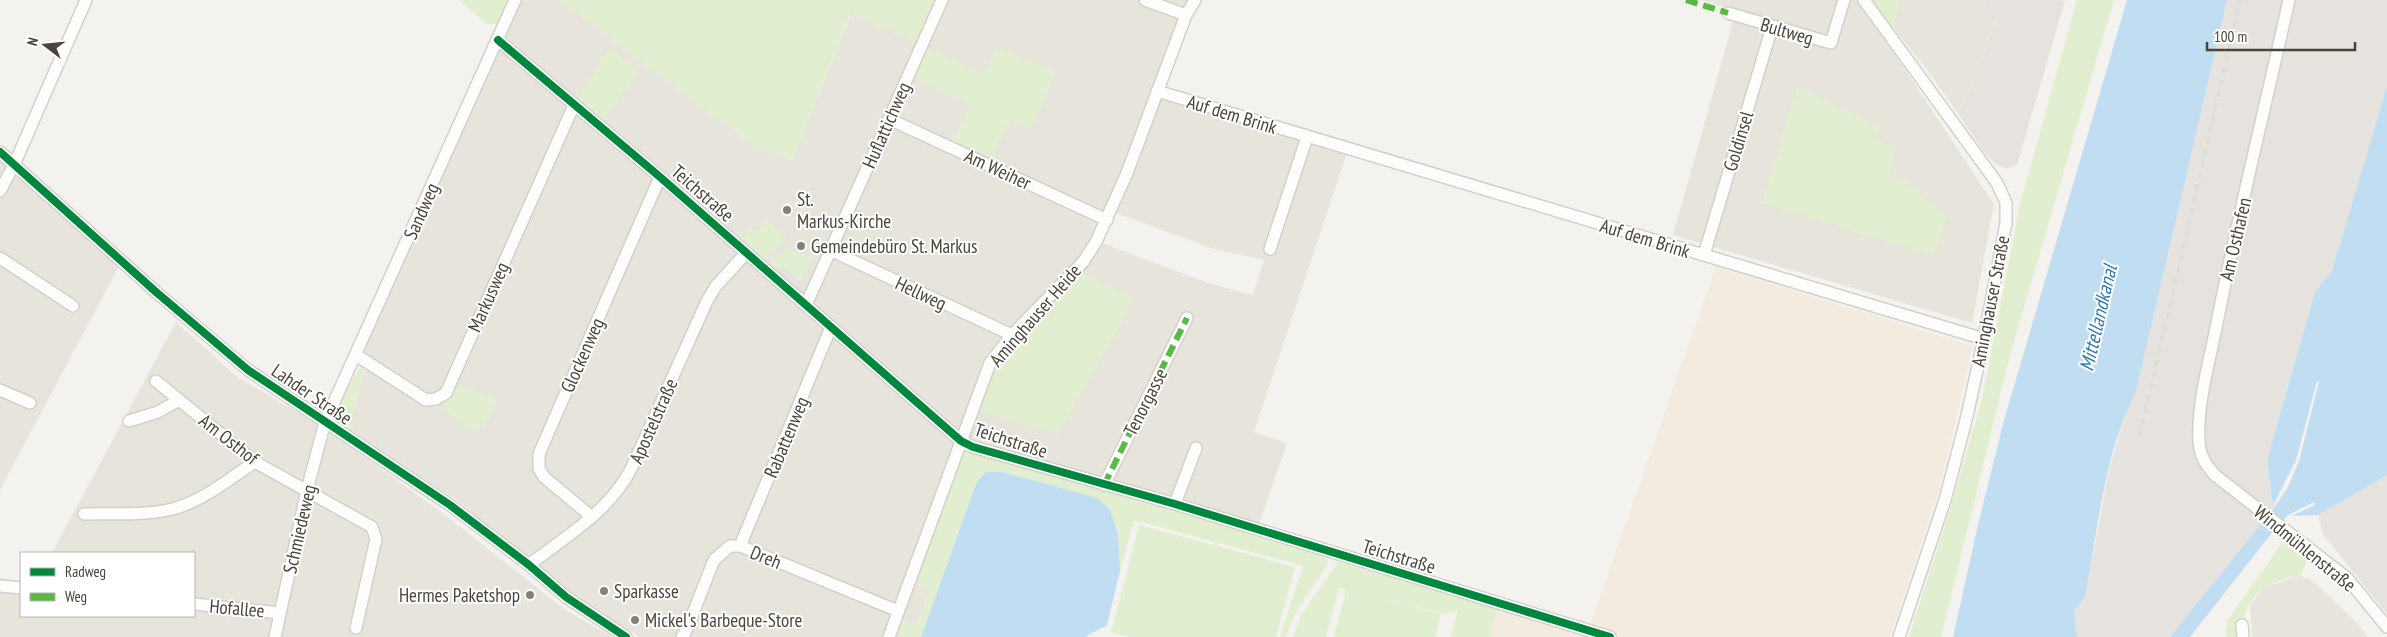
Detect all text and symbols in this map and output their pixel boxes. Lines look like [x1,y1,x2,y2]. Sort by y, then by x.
street label: Bultweg [1758,12,1816,50]
north arrow [20,20,70,70]
scale bar [2207,20,2354,52]
text: 100 m [2214,27,2247,46]
text: N [23,35,42,48]
street label: Huflattichweg [856,78,916,172]
street label: Auf dem Brink [1184,89,1280,139]
street label: Goldinsel [1718,108,1759,174]
street label: Am Weiher [961,143,1036,195]
street label: Teichstraße [667,159,739,227]
street label: Sandweg [398,179,444,243]
place label: St. Markus-Kirche [797,187,891,233]
street label: Am Osthafen [2214,195,2256,283]
marker: St. Markus-Kirche [781,204,793,216]
street label: Auf dem Brink [1597,213,1693,263]
street label: Aminghauser Straße [1966,233,2014,369]
place label: Gemeindebüro St. Markus [811,234,977,258]
marker: Gemeindebüro St. Markus [795,240,807,252]
street label: Markusweg [462,258,514,336]
street label: Aminghauser Heide [984,259,1086,371]
water label: Mittellandkanal [2073,260,2123,374]
street label: Hellweg [892,271,950,315]
street label: Glockenweg [555,314,609,396]
street label: Lahder Straße [267,358,357,430]
street label: Tenorgasse [1118,364,1172,440]
street label: Apostelstraße [624,375,682,467]
street label: Rabattenweg [758,393,814,481]
street label: Am Osthof [195,408,264,470]
street label: Teichstraße [972,417,1051,463]
street label: Schmiedeweg [277,482,321,576]
street label: Windmühlenstraße [2249,499,2361,597]
street label: Teichstraße [1360,534,1439,579]
street label: Dreh [747,540,785,574]
legend [20,552,195,617]
text: Radweg [65,562,106,581]
place label: Sparkasse [614,579,679,603]
place label: Hermes Paketshop [399,583,520,607]
marker: Sparkasse [598,585,610,597]
text: Weg [65,587,87,606]
marker: Hermes Paketshop [524,589,536,601]
street label: Hofallee [209,594,266,622]
place label: Mickel's Barbeque-Store [645,608,802,632]
marker: Mickel's Barbeque-Store [629,614,641,626]

